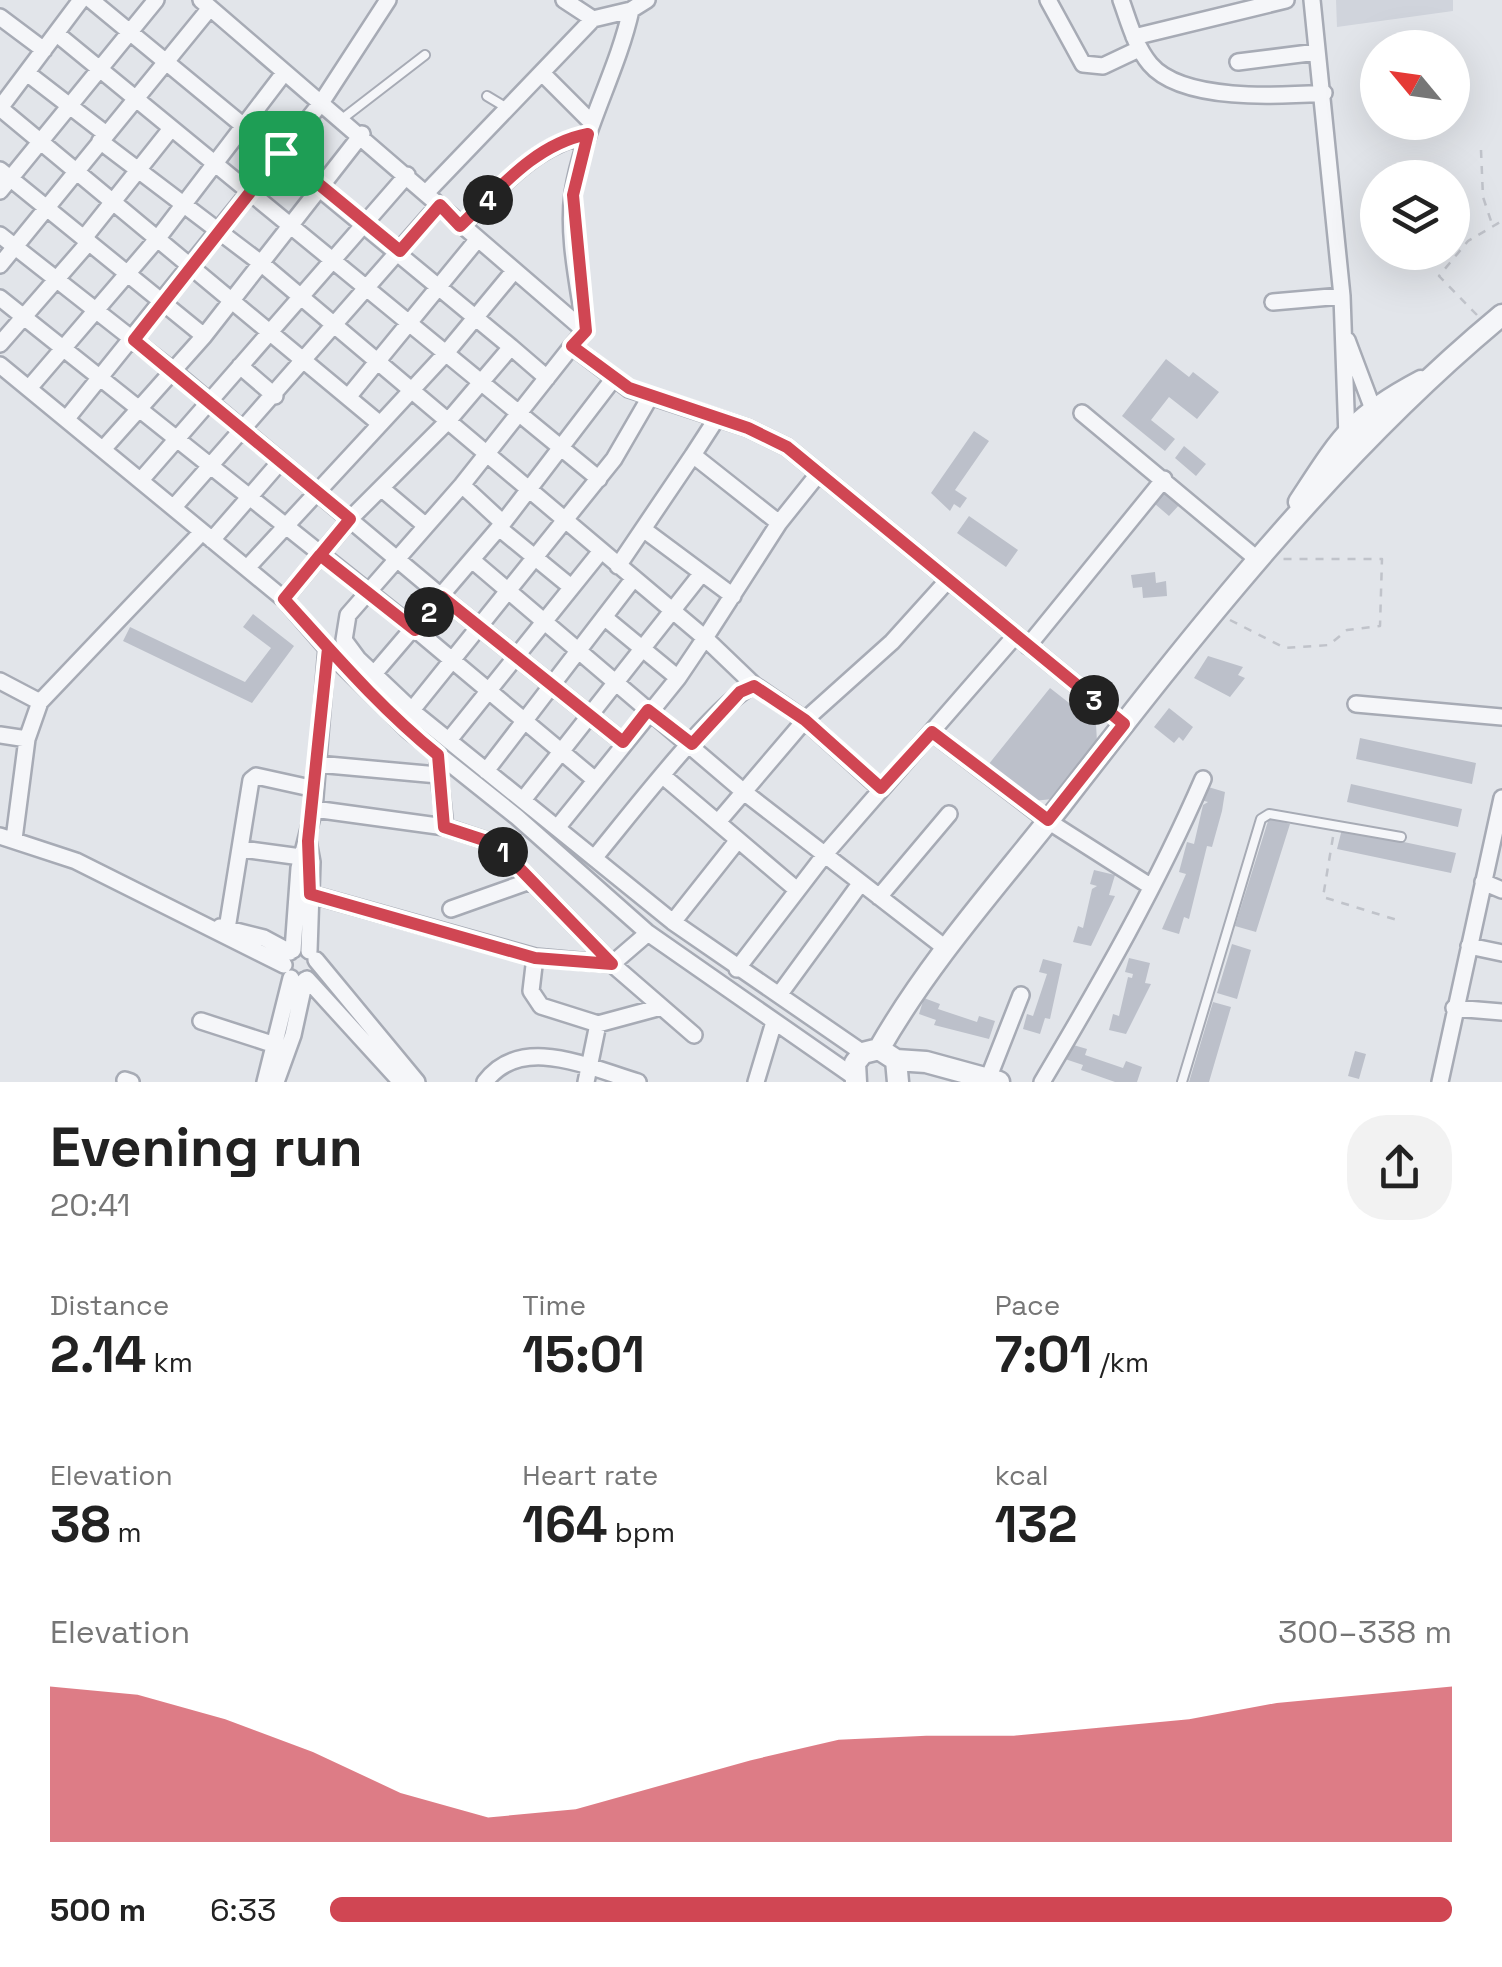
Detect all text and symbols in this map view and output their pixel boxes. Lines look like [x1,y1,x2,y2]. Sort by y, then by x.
north arrow [1360,30,1470,140]
map controls [1360,30,1470,270]
pin [239,111,324,196]
icon: arrive [254,126,309,181]
button: layers [1360,160,1470,270]
pin: 4 [463,175,513,225]
text: 4 [479,182,497,218]
pin: 2 [404,587,454,637]
text: 2 [421,594,437,630]
pin: 3 [1069,675,1119,725]
text: 3 [1085,682,1103,718]
pin: 1 [478,827,528,877]
text: 1 [497,834,509,870]
text: Evening run [50,1112,363,1182]
button: share [1347,1115,1452,1220]
text: 20:41 [50,1185,131,1225]
text: Distance [50,1287,169,1323]
text: Time [522,1287,586,1323]
text: Pace [995,1287,1060,1323]
text: 2.14 [50,1323,146,1387]
text: 15:01 [522,1323,645,1387]
text: 7:01 [995,1323,1092,1387]
text: km [146,1344,193,1380]
text: /km [1092,1344,1149,1380]
text: Elevation [50,1457,173,1493]
text: Heart rate [522,1457,658,1493]
text: kcal [995,1457,1049,1493]
text: 38 [50,1493,110,1557]
text: 164 [522,1493,608,1557]
text: 132 [995,1493,1077,1557]
text: m [110,1514,142,1550]
text: bpm [608,1514,675,1550]
text: Elevation [50,1612,190,1652]
text: 300–338 m [1278,1612,1452,1652]
text: 500 m [50,1890,146,1930]
text: 6:33 [210,1890,276,1930]

